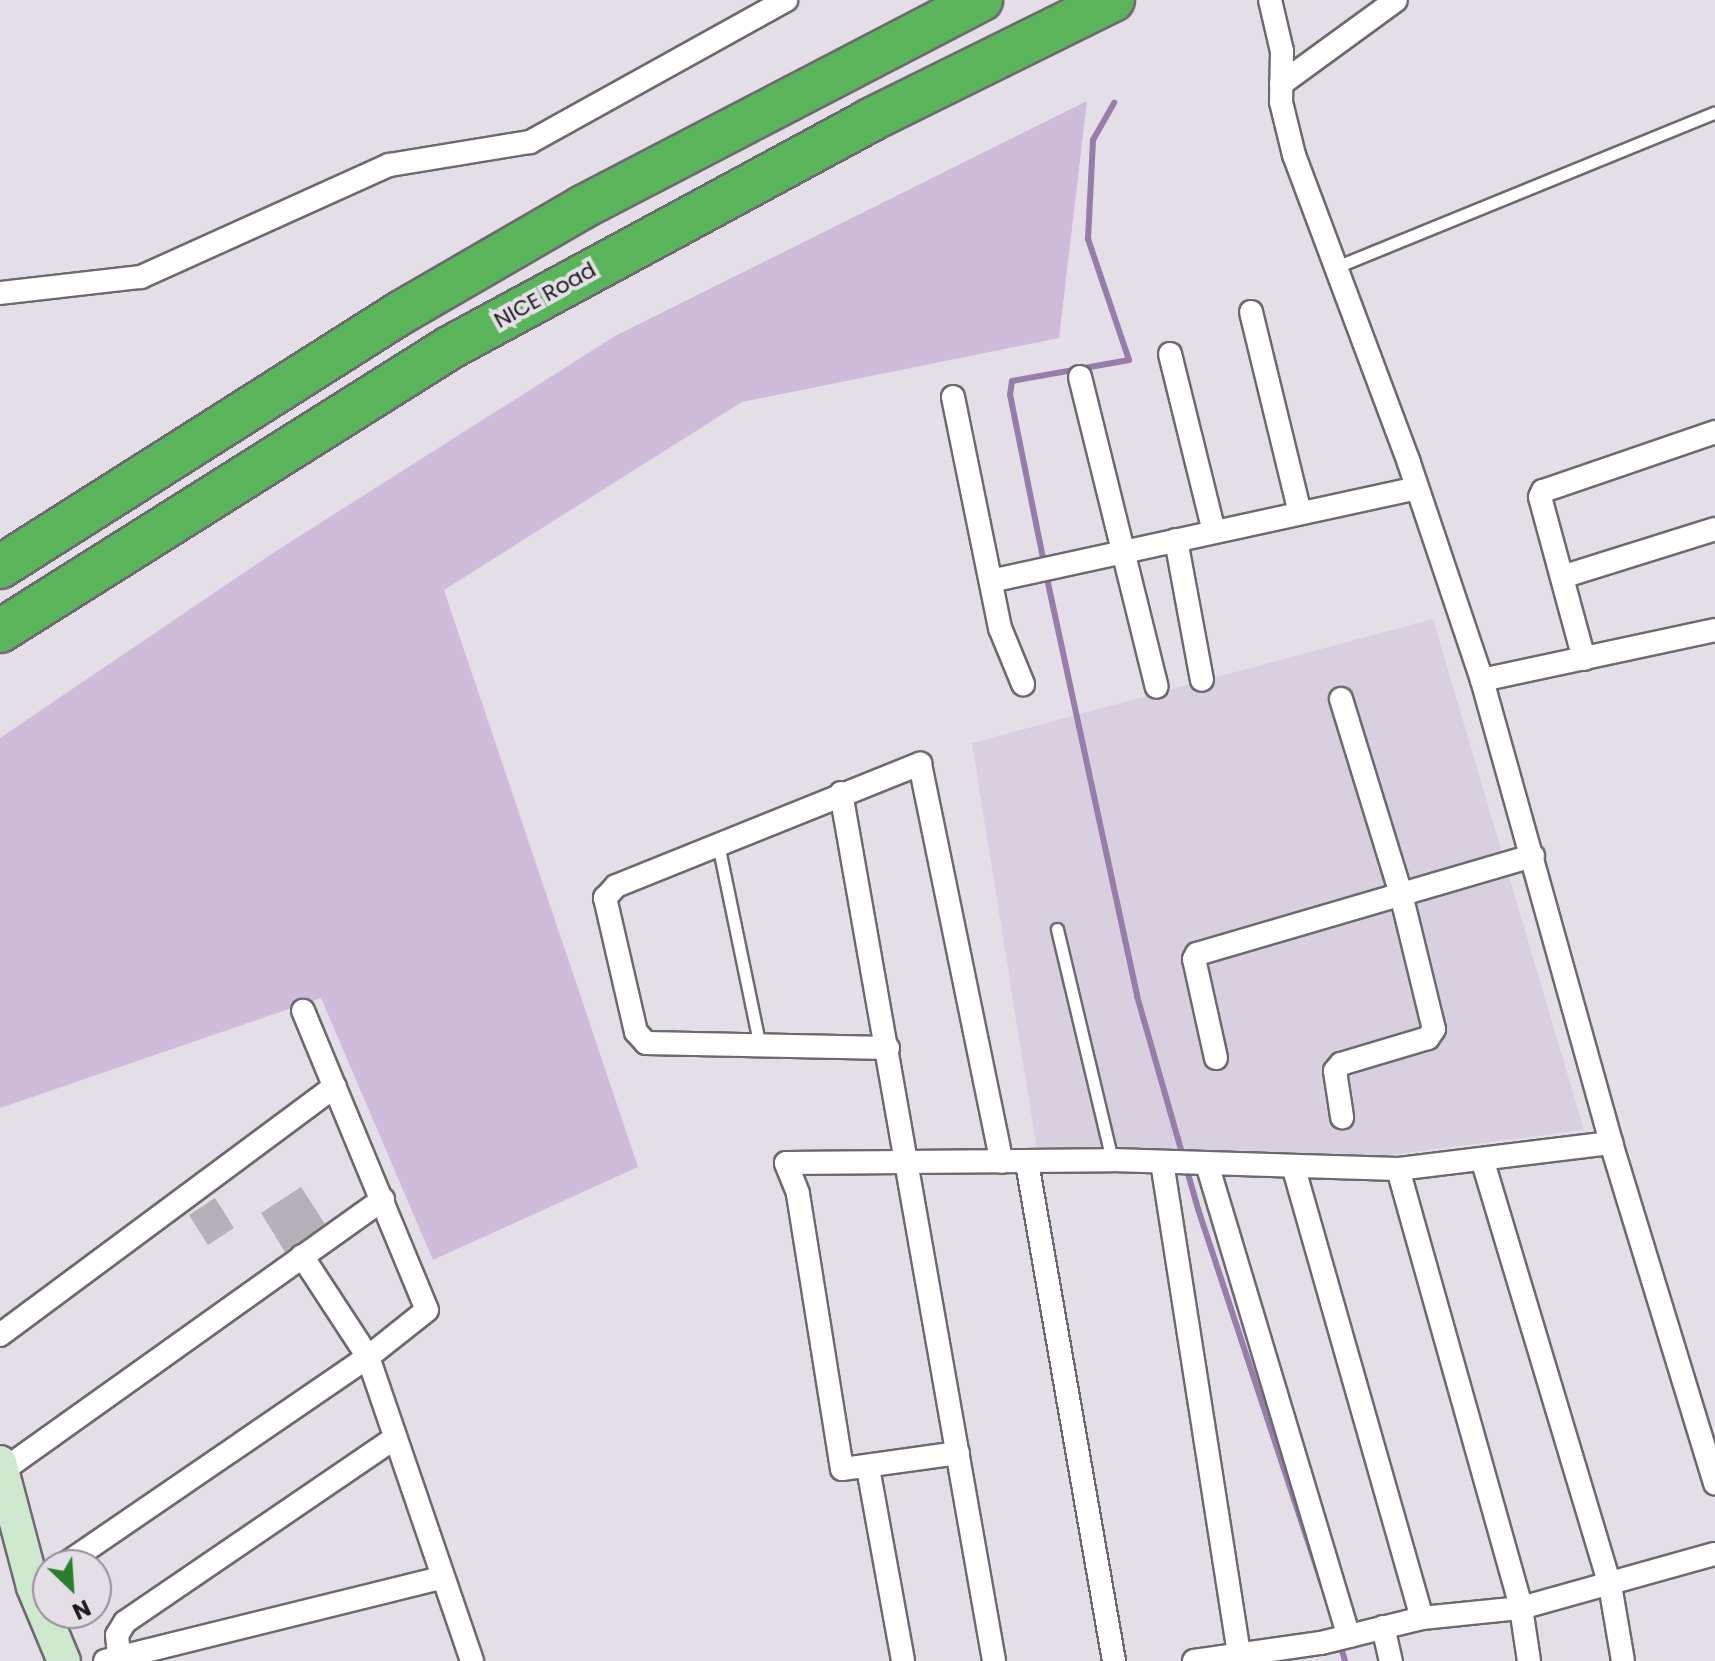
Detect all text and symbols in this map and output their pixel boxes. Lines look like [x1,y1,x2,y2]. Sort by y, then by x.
street label: NICE Road [490,256,600,334]
north arrow [32,1549,112,1629]
text: N [67,1592,96,1627]

